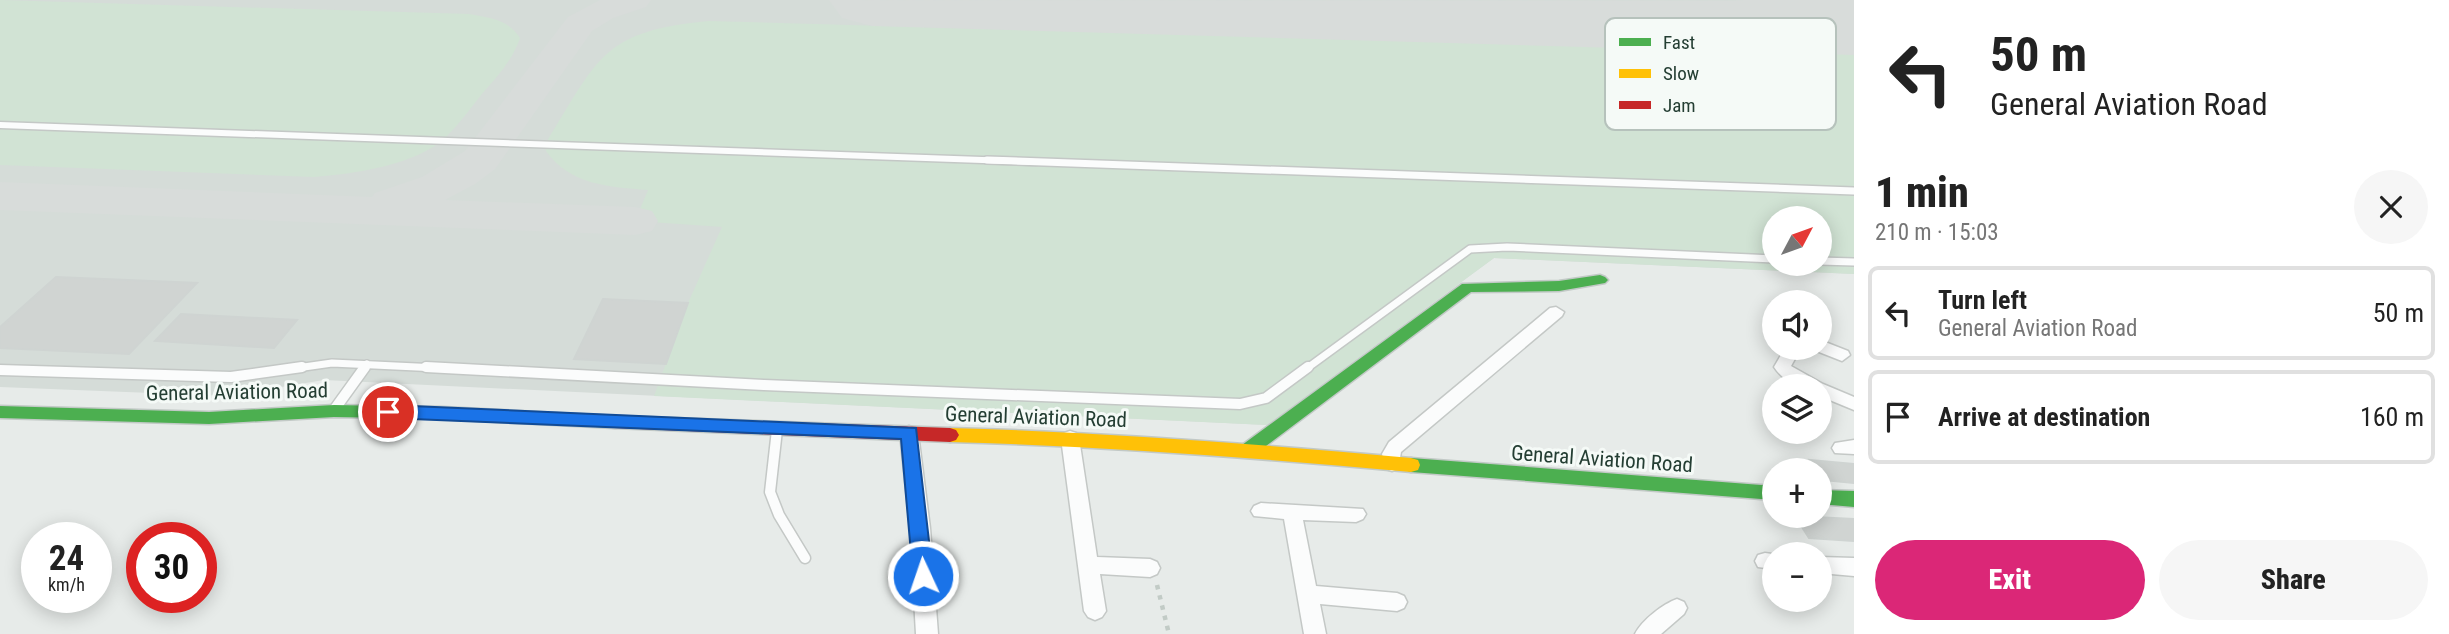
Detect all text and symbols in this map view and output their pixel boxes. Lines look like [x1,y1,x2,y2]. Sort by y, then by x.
legend [1605,18,1836,130]
text: 50 m [1990,26,2087,83]
icon: left [1875,28,1966,119]
text: Fast [1663,31,1695,54]
text: Slow [1663,62,1699,85]
text: General Aviation Road [1990,85,2268,123]
text: Jam [1663,94,1696,117]
text: 1 min [1875,168,1969,217]
button: close [2354,170,2428,244]
north arrow [1762,206,1832,276]
map controls [1762,206,1832,612]
text: 210 m · 15:03 [1875,219,1999,246]
text: Turn left [1938,285,2027,315]
button: sound [1762,290,1832,360]
icon: left [1879,294,1917,332]
text: 50 m [2373,298,2424,328]
text: General Aviation Road [1938,315,2138,342]
button: layers [1762,374,1832,444]
street label: General Aviation Road [146,378,328,406]
pin [358,382,418,442]
icon: arrive [369,393,407,431]
icon: arrive [1879,398,1917,436]
street label: General Aviation Road [945,402,1127,432]
text: Arrive at destination [1938,402,2150,432]
text: 160 m [2360,402,2424,432]
street label: General Aviation Road [1510,441,1694,477]
button: + [1762,458,1832,528]
speed limit sign: 30 [126,522,217,613]
text: 24 [49,538,84,579]
position arrow [886,539,960,613]
button: Exit [1875,540,2145,620]
button: Share [2159,540,2428,620]
button: − [1762,542,1832,612]
text: km/h [48,574,85,595]

